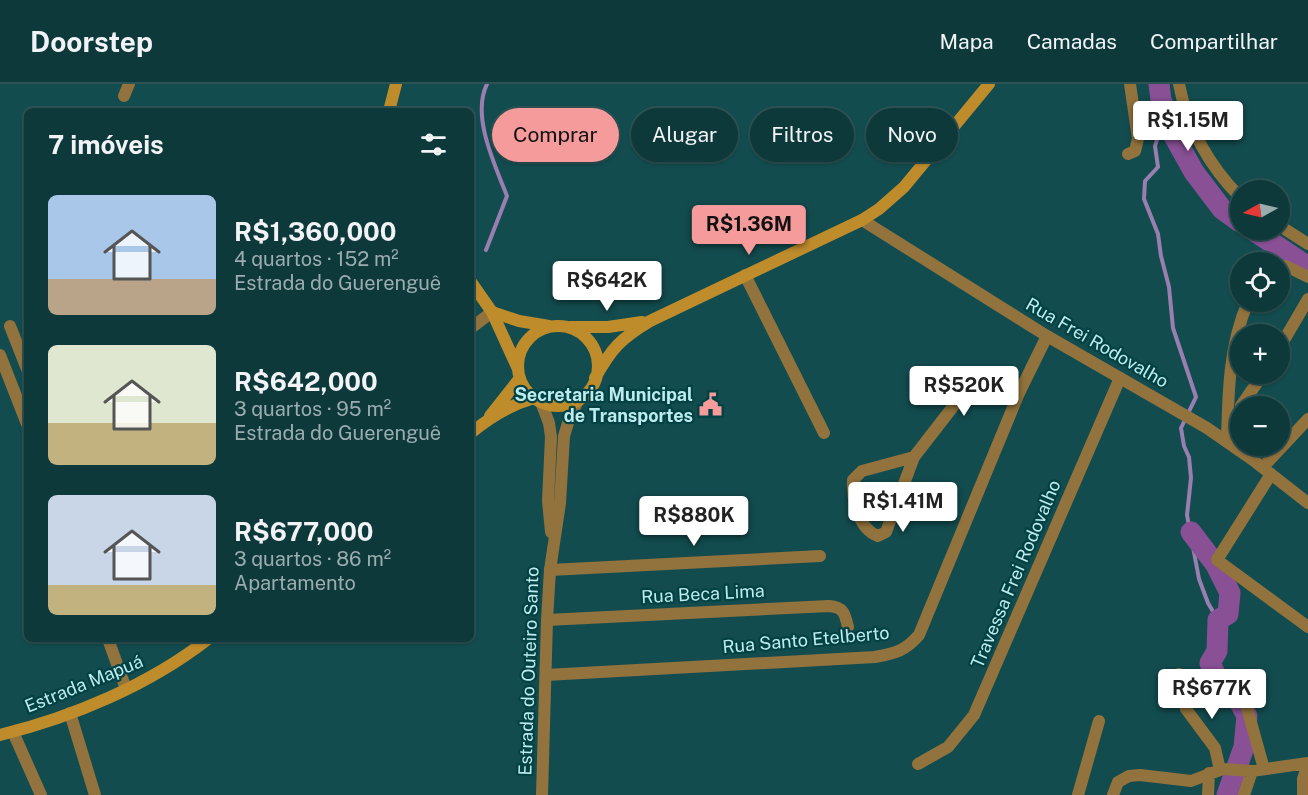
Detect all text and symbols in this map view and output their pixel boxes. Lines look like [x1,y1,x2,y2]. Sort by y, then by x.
text: Doorstep [30,25,153,58]
text: Mapa [940,29,994,54]
text: Camadas [1027,29,1117,54]
text: Compartilhar [1150,29,1278,54]
pin: R$1.15M [1133,101,1243,152]
chip: Comprar [492,108,619,162]
chip: Alugar [631,108,738,162]
chip: Filtros [750,108,854,162]
chip: Novo [866,108,958,162]
text: R$1.15M [1147,108,1229,132]
icon: filters [417,128,450,161]
text: 7 imóveis [48,129,164,160]
north arrow [1230,180,1290,240]
map controls [1230,180,1290,456]
pin: R$1.36M [694,205,804,256]
text: R$1.36M [706,212,792,236]
text: R$1,360,000 [234,216,397,247]
icon: home [96,219,168,291]
text: 4 quartos · 152 m² [234,247,399,271]
button: locate [1230,252,1290,312]
pin: R$642K [558,261,656,312]
text: R$642K [567,268,647,292]
text: Estrada do Guerenguê [234,271,441,295]
street label: Rua Frei Rodovalho [1022,293,1172,392]
button: + [1230,324,1290,384]
text: R$642,000 [234,366,378,397]
pin: R$520K [915,366,1013,417]
icon: home [96,369,168,441]
text: R$520K [924,373,1004,397]
place label: Secretaria Municipal de Transportes [514,384,693,426]
public building icon: Secretaria Municipal de Transportes [698,392,724,418]
button: − [1230,396,1290,456]
text: 3 quartos · 95 m² [234,397,391,421]
text: Estrada do Guerenguê [234,421,441,445]
street label: Travessa Frei Rodovalho [966,477,1065,671]
pin: R$1.41M [848,482,958,533]
text: R$1.41M [862,489,944,513]
pin: R$880K [645,496,743,547]
text: R$880K [653,503,735,527]
text: R$677,000 [234,516,374,547]
icon: home [96,519,168,591]
text: 3 quartos · 86 m² [234,547,391,571]
street label: Estrada do Outeiro Santo [514,566,543,776]
text: Apartamento [234,571,356,595]
street label: Rua Beca Lima [641,580,765,607]
street label: Rua Santo Etelberto [722,622,890,657]
street label: Estrada Mapuá [22,650,146,717]
pin: R$677K [1163,669,1261,720]
text: R$677K [1172,676,1252,700]

